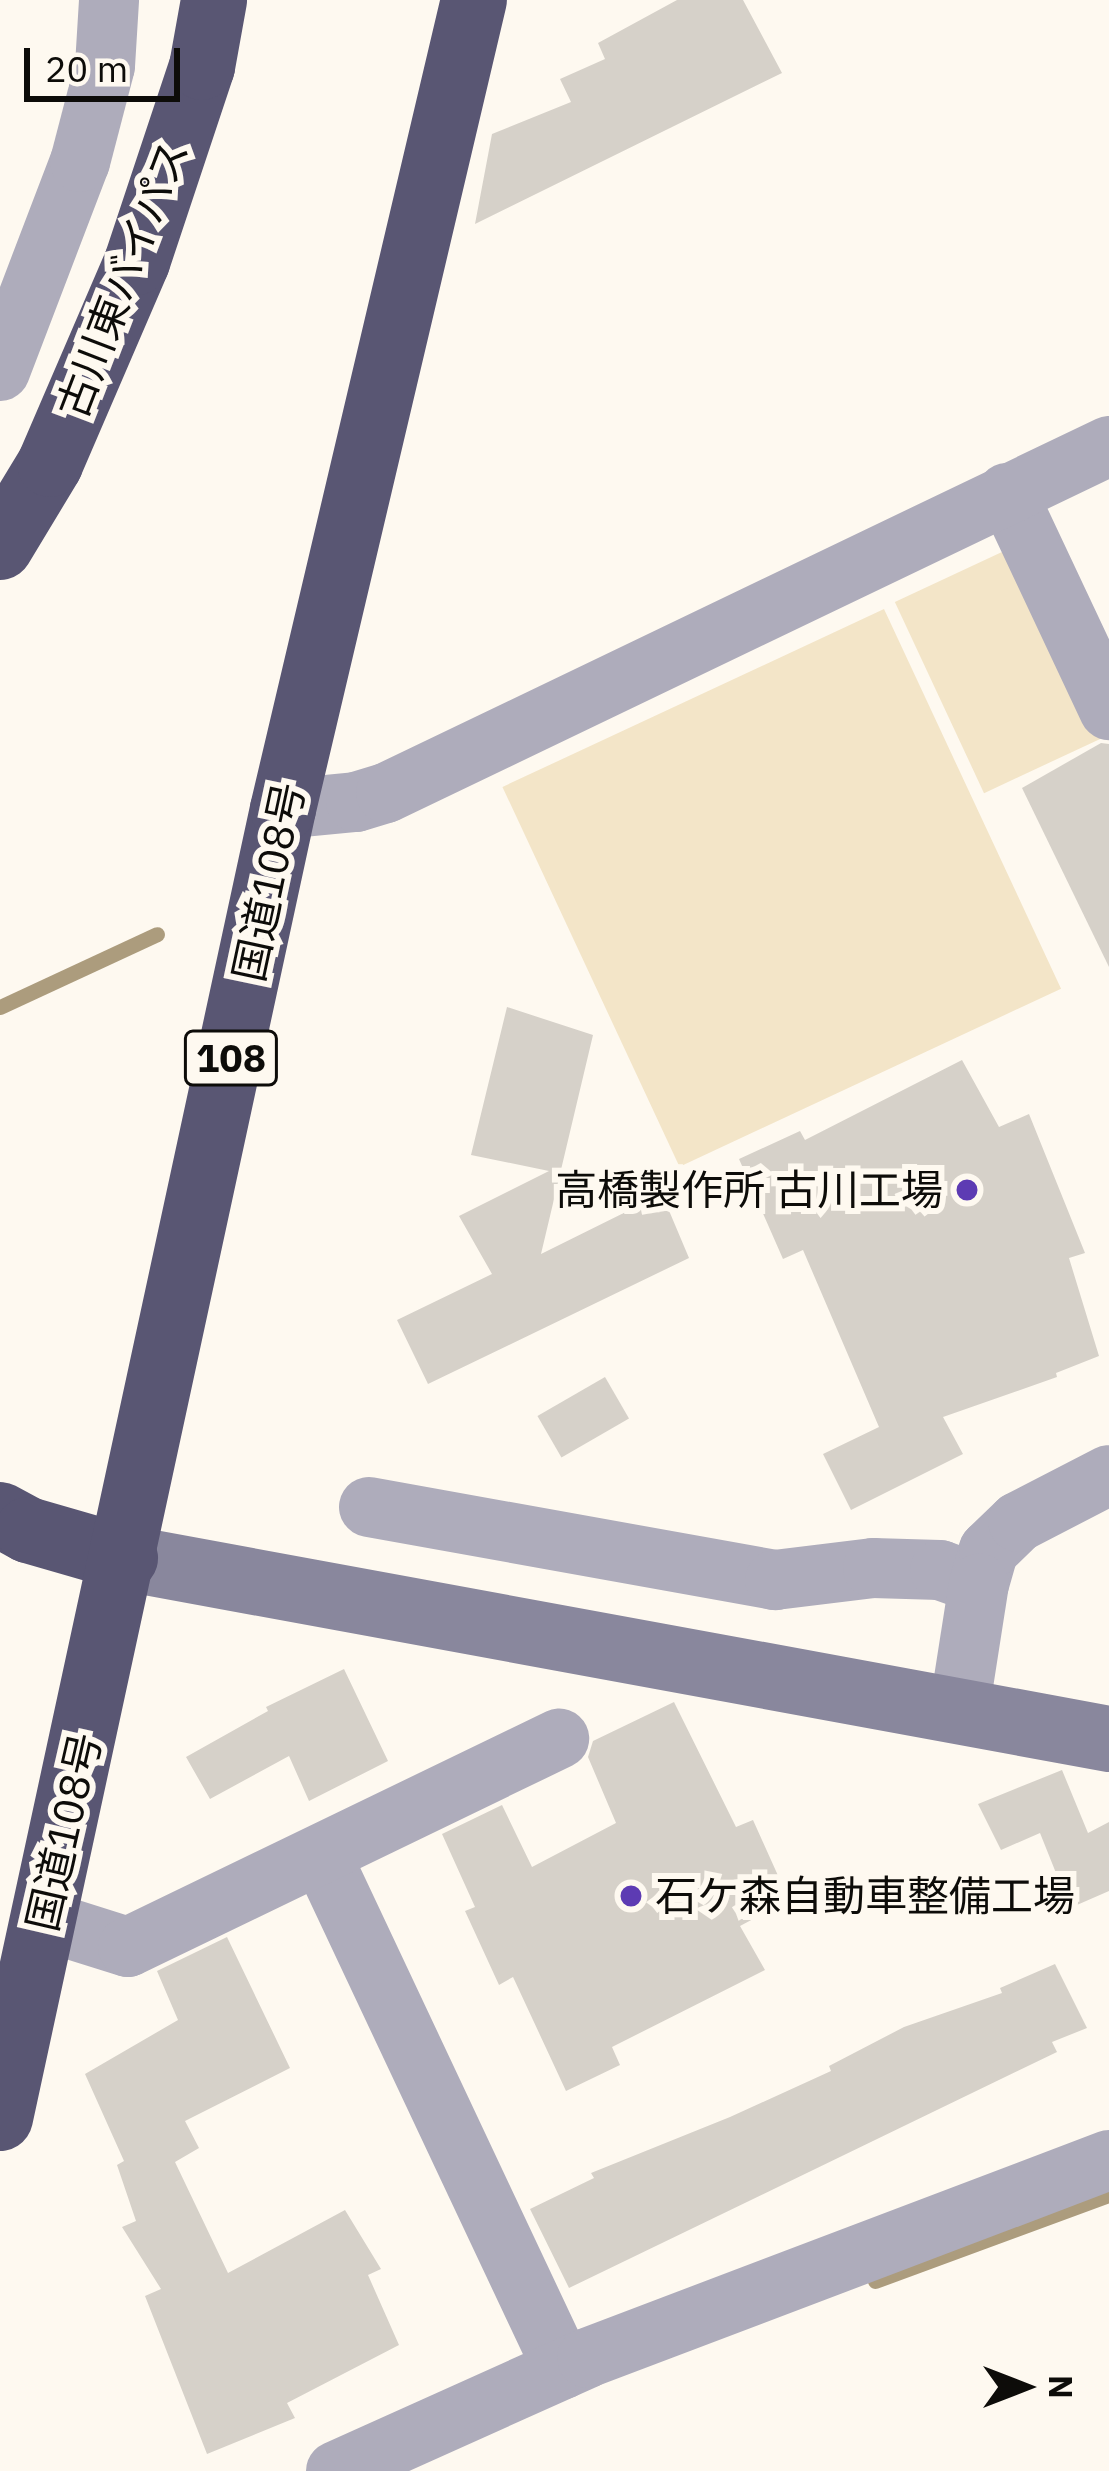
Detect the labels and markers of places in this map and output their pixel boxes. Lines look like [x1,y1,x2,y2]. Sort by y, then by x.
place label: 高橋製作所 古川工場 [555,1165,943,1215]
marker: 高橋製作所 古川工場 [954,1177,980,1203]
place label: 石ケ森自動車整備工場 [655,1871,1075,1921]
marker: 石ケ森自動車整備工場 [618,1883,644,1909]

